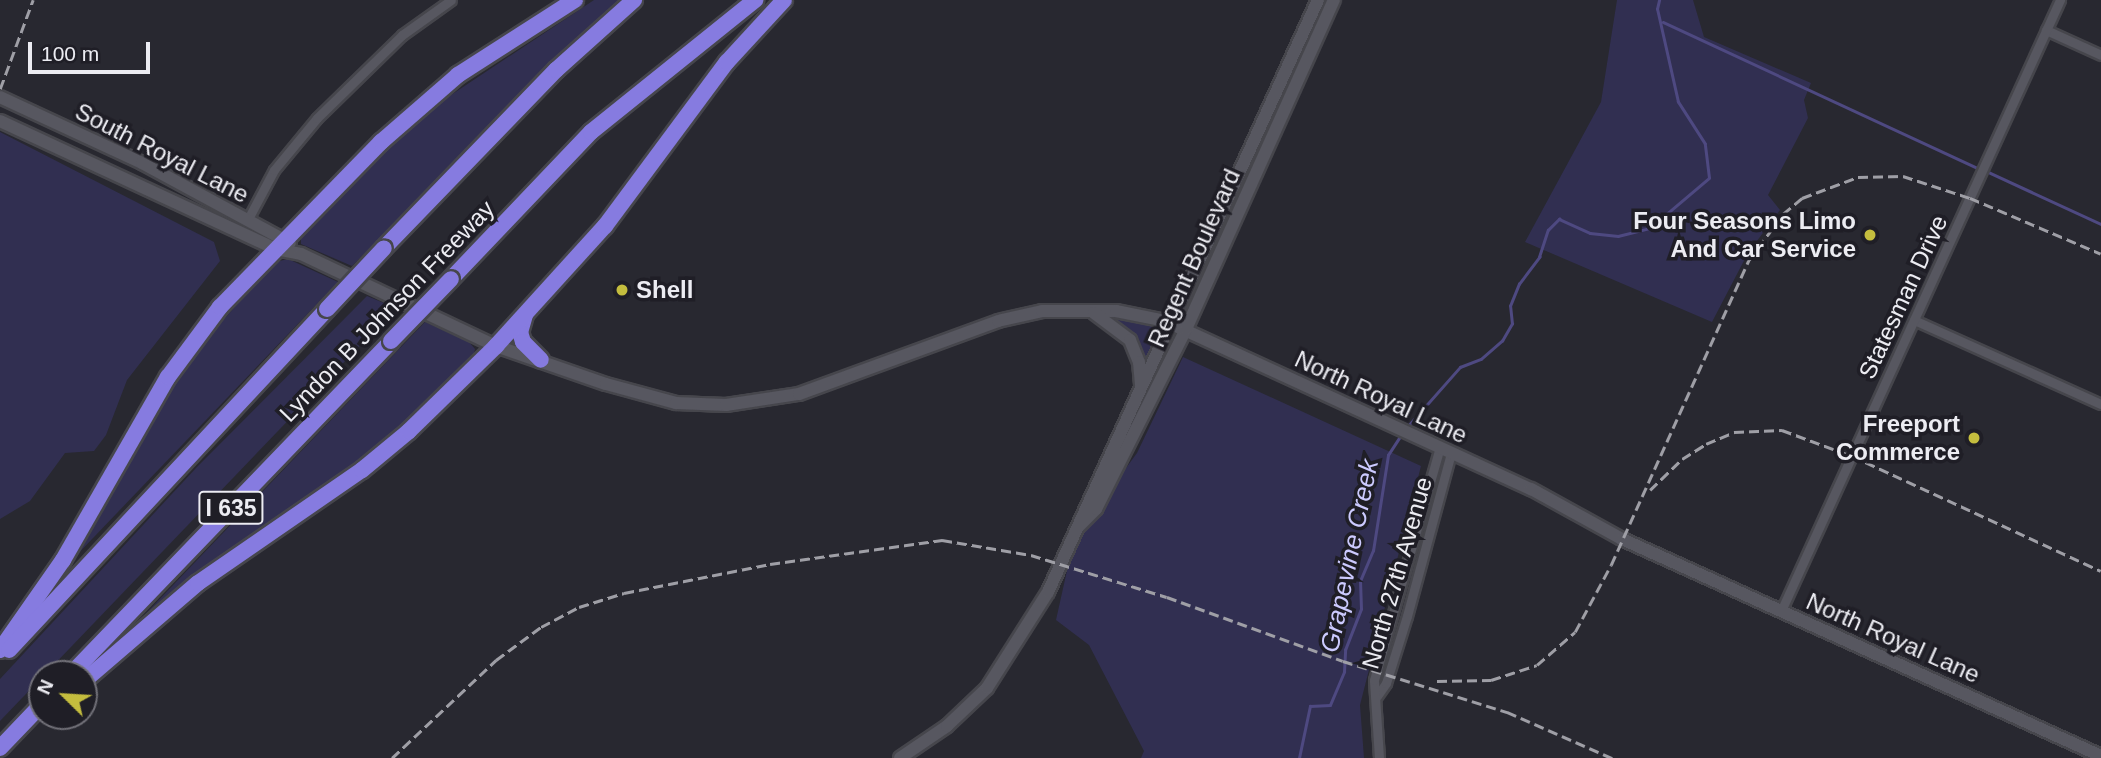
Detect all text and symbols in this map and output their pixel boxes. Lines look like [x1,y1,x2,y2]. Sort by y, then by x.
scale bar [32,28,154,72]
text: 100 m [41,42,99,65]
street label: South Royal Lane [70,97,254,209]
street label: Regent Boulevard [1142,164,1246,352]
street label: Lyndon B Johnson Freeway [274,194,500,428]
place label: Four Seasons Limo And Car Service [1633,207,1856,263]
street label: Statesman Drive [1852,211,1954,383]
marker: Four Seasons Limo And Car Service [1862,227,1878,243]
place label: Shell [636,276,693,304]
marker: Shell [614,282,630,298]
street label: North Royal Lane [1290,344,1472,450]
place label: Freeport Commerce [1836,410,1960,466]
marker: Freeport Commerce [1966,430,1982,446]
water label: Grapevine Creek [1314,457,1386,655]
street label: North 27th Avenue [1356,473,1438,673]
road number: I 635 [198,488,264,528]
street label: North Royal Lane [1802,587,1984,689]
north arrow [28,660,98,730]
text: N [33,677,58,698]

